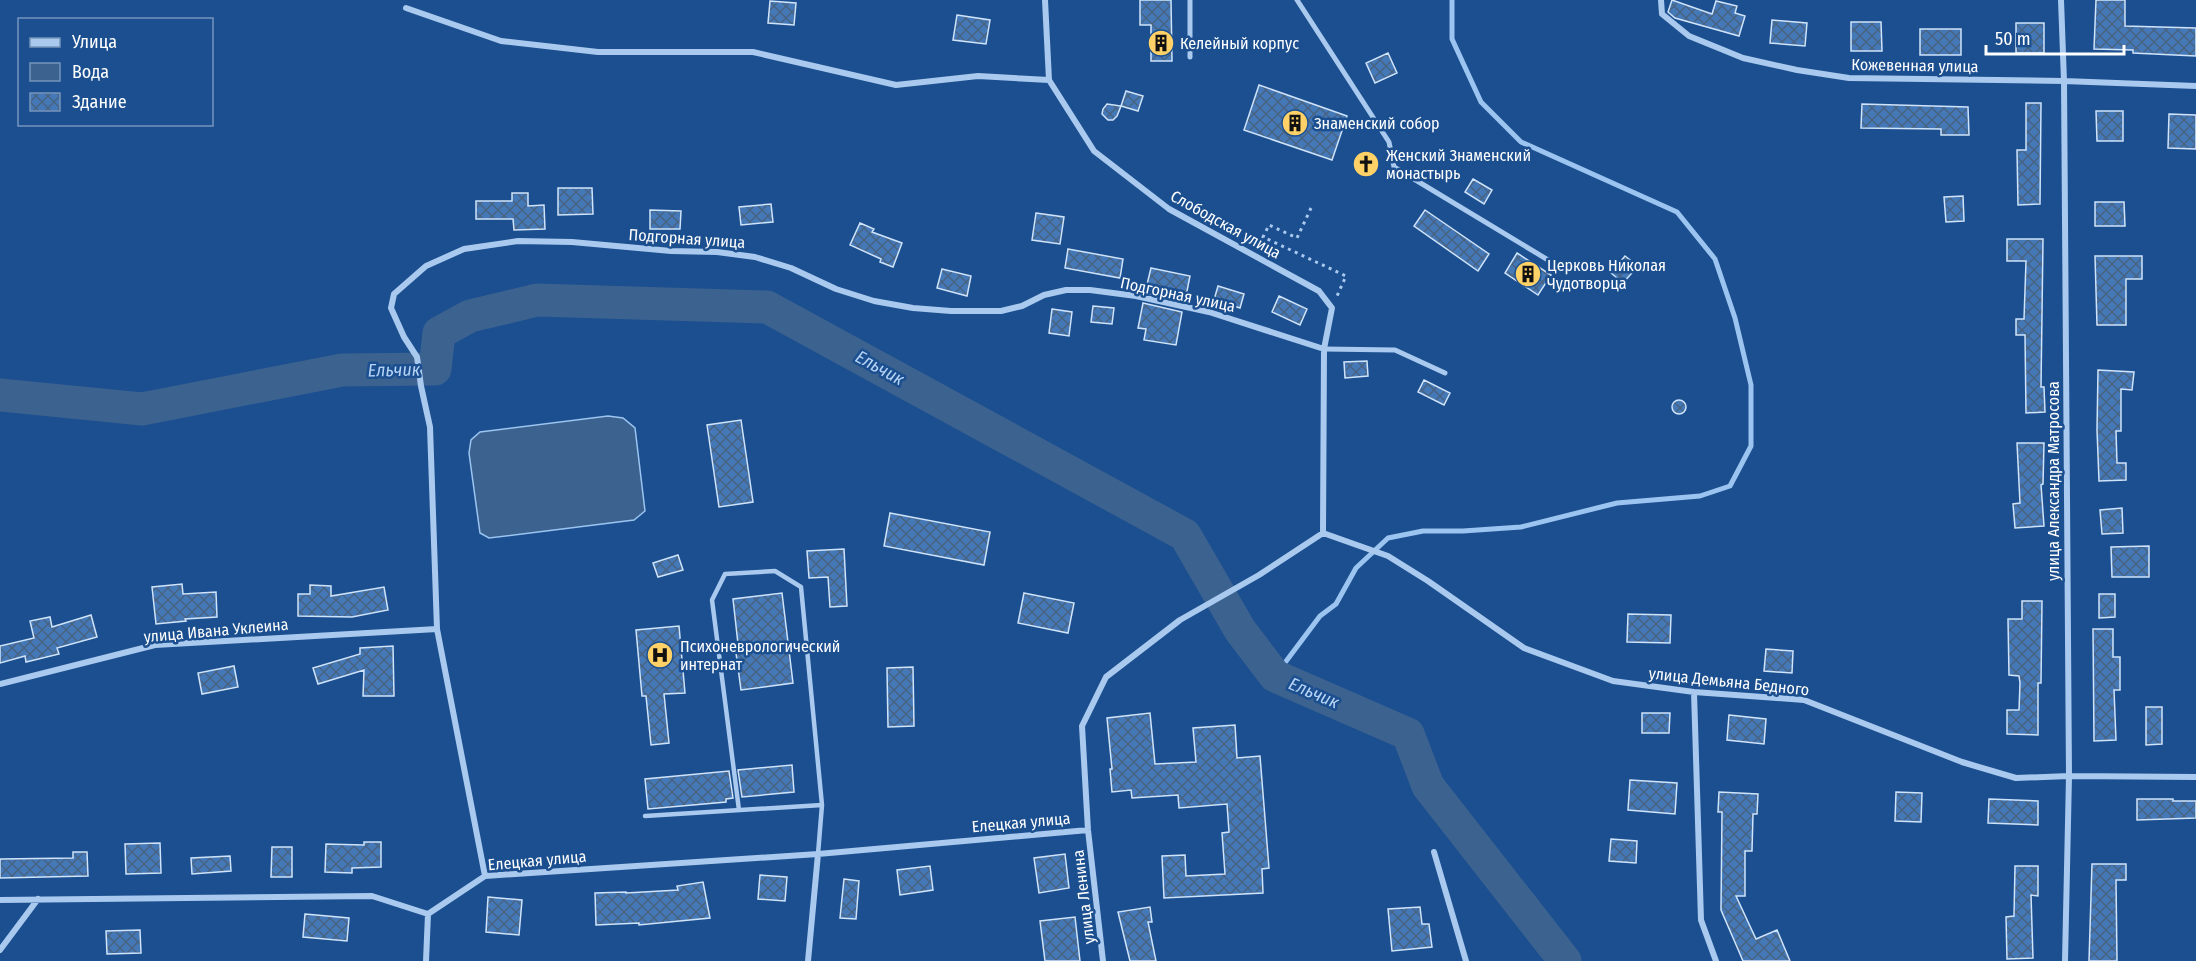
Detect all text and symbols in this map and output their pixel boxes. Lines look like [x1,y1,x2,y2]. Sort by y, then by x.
legend [18,18,213,126]
scale bar [1986,18,2124,56]
building icon: Келейный корпус [1146,28,1176,58]
text: 50 m [1995,28,2031,50]
text: Улица [71,31,117,53]
place label: Келейный корпус [1180,34,1299,53]
street label: Кожевенная улица [1851,55,1979,76]
text: Вода [72,61,109,83]
text: Здание [72,91,127,113]
building icon: Знаменский собор [1280,108,1310,138]
place label: Знаменский собор [1314,114,1440,133]
place label: Женский Знаменский монастырь [1386,146,1531,183]
church icon: Женский Знаменский монастырь [1351,149,1381,179]
street label: Слободская улица [1167,186,1284,263]
street label: Подгорная улица [628,225,746,252]
place label: Церковь Николая Чудотворца [1547,256,1666,293]
building icon: Церковь Николая Чудотворца [1513,259,1543,289]
street label: Подгорная улица [1119,273,1237,316]
water label: Ельчик [852,346,909,391]
water label: Ельчик [367,359,421,381]
street label: улица Александра Матросова [2044,381,2063,581]
street label: улица Ивана Уклеина [143,615,289,646]
place label: Психоневрологический интернат [680,637,840,674]
hospital icon: Психоневрологический интернат [645,640,675,670]
street label: улица Демьяна Бедного [1648,664,1810,699]
water label: Ельчик [1285,673,1343,714]
street label: Елецкая улица [971,809,1071,836]
street label: Елецкая улица [487,847,587,874]
street label: улица Ленина [1068,849,1099,945]

